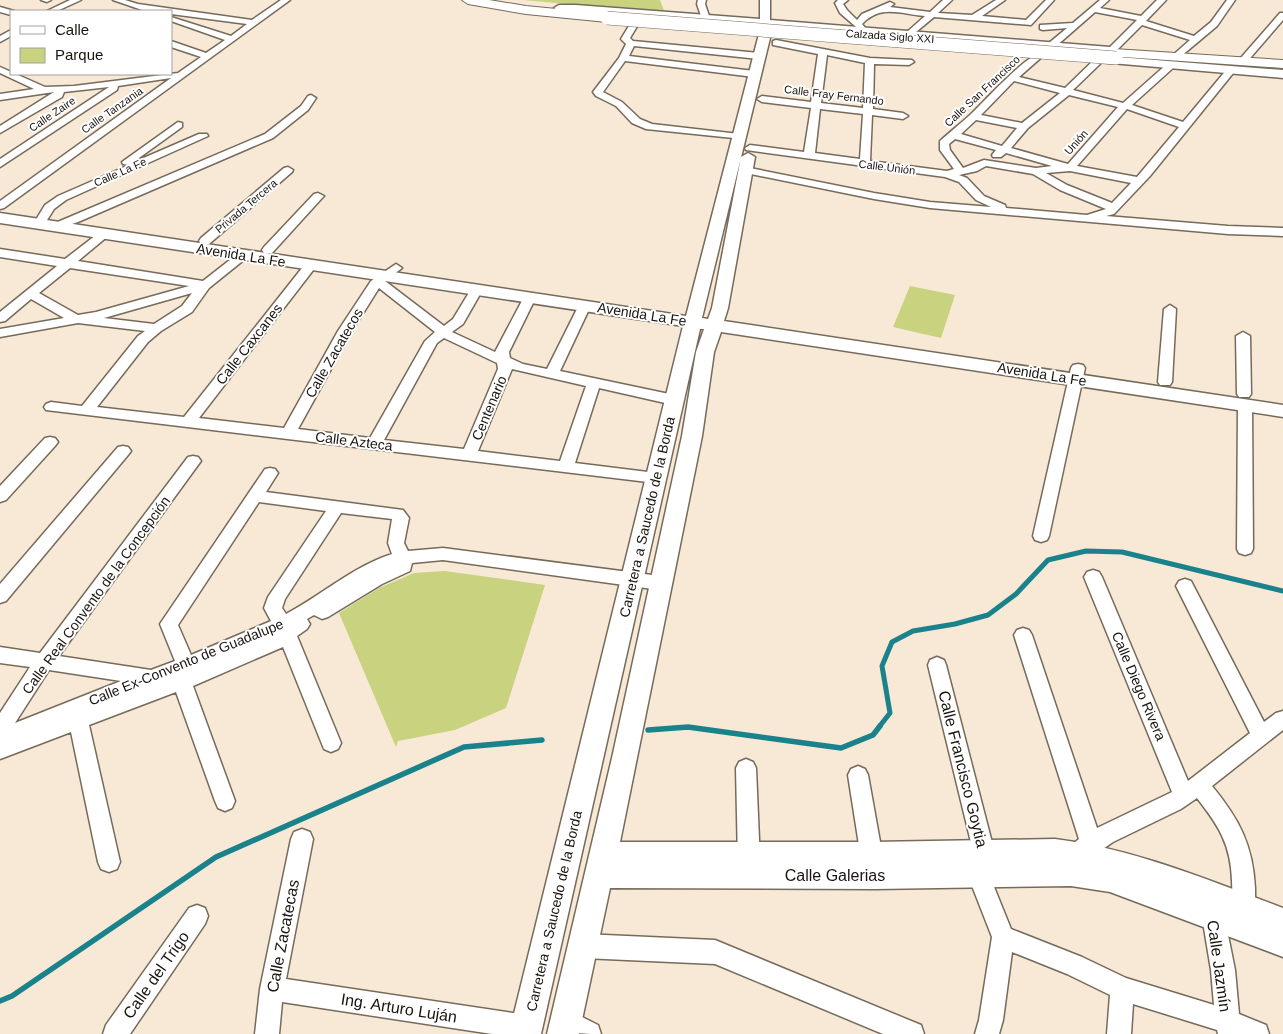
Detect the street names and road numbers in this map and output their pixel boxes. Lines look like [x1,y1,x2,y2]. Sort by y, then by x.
street label: Calzada Siglo XXI [845,27,935,45]
street label: Calle San Francisco [942,53,1022,129]
street label: Calle Fray Fernando [784,83,884,107]
street label: Calle Tanzania [79,84,146,136]
street label: Calle Zaire [27,94,77,134]
street label: Unión [1062,127,1090,157]
street label: Calle La Fe [92,155,148,189]
street label: Calle Unión [858,158,916,176]
street label: Privada Tercera [213,176,280,235]
street label: Avenida La Fe [195,240,287,270]
street label: Avenida La Fe [596,299,688,329]
street label: Calle Caxcanes [213,300,285,388]
street label: Calle Zacatecos [302,306,366,400]
street label: Avenida La Fe [996,359,1088,389]
street label: Centenario [468,373,510,443]
street label: Carretera a Saucedo de la Borda [616,415,678,619]
street label: Calle Azteca [314,428,394,454]
street label: Calle Real Convento de la Concepción [19,493,173,697]
street label: Calle Ex-Convento de Guadalupe [86,615,286,708]
street label: Calle Diego Rivera [1109,629,1169,743]
street label: Calle Francisco Goytia [935,689,991,849]
street label: Carretera a Saucedo de la Borda [523,809,585,1013]
street label: Calle Galerias [785,867,885,884]
street label: Calle Zacatecas [264,878,302,994]
street label: Calle Jazmín [1204,919,1234,1013]
street label: Calle del Trigo [120,928,192,1022]
street label: Ing. Arturo Luján [340,990,458,1026]

